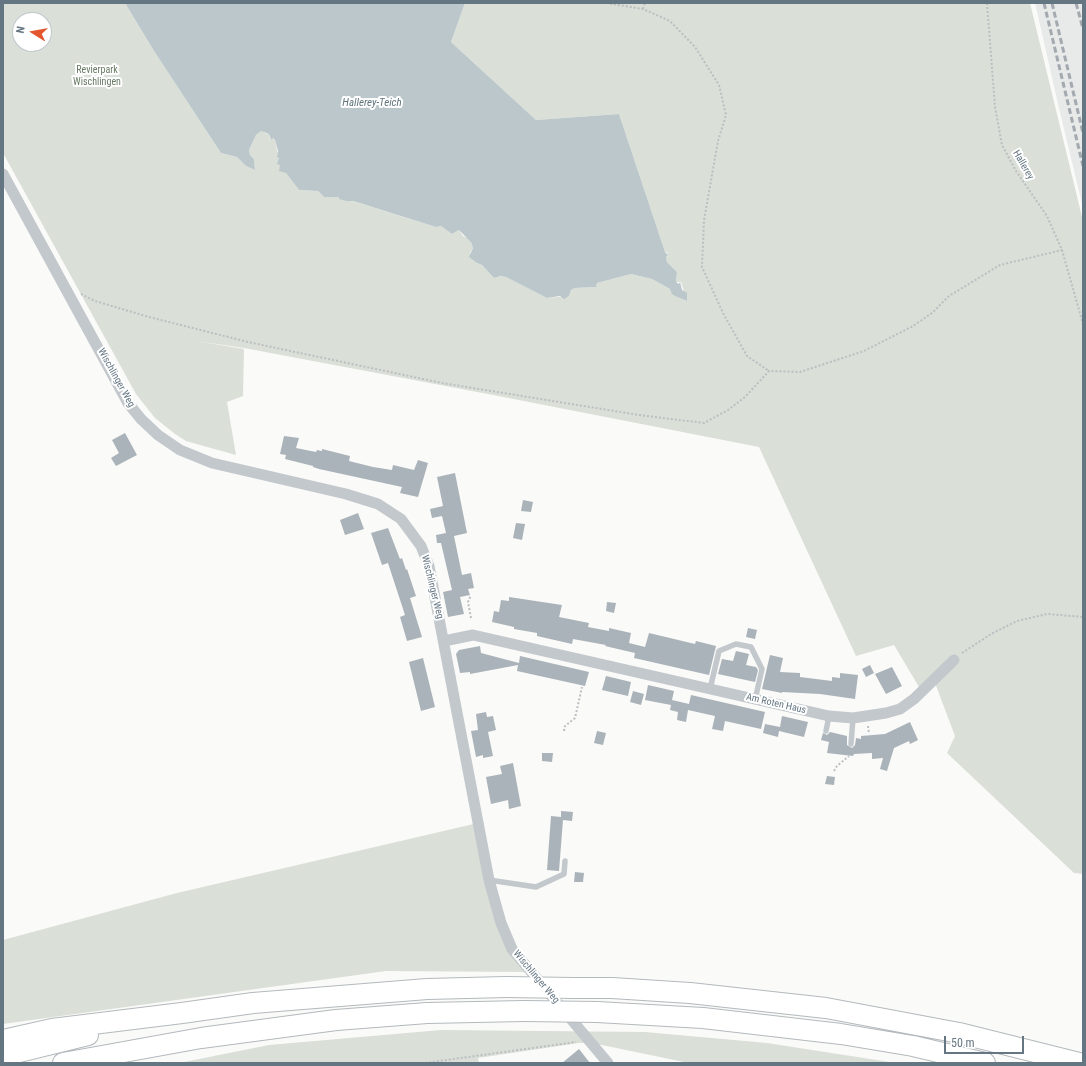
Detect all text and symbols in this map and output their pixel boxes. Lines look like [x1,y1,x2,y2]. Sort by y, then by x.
north arrow [12,12,52,52]
text: N [14,25,28,34]
park label: Revierpark Wischlingen [73,64,121,88]
water label: Hallerey-Teich [342,96,402,110]
street label: Hallerey [1010,148,1036,182]
street label: Wischlinger Weg [95,346,137,410]
street label: Wischlinger Weg [418,554,446,620]
street label: Am Roten Haus [745,691,807,717]
street label: Wischlinger Weg [510,948,562,1006]
scale bar [946,1028,1026,1054]
text: 50 m [951,1036,975,1050]

